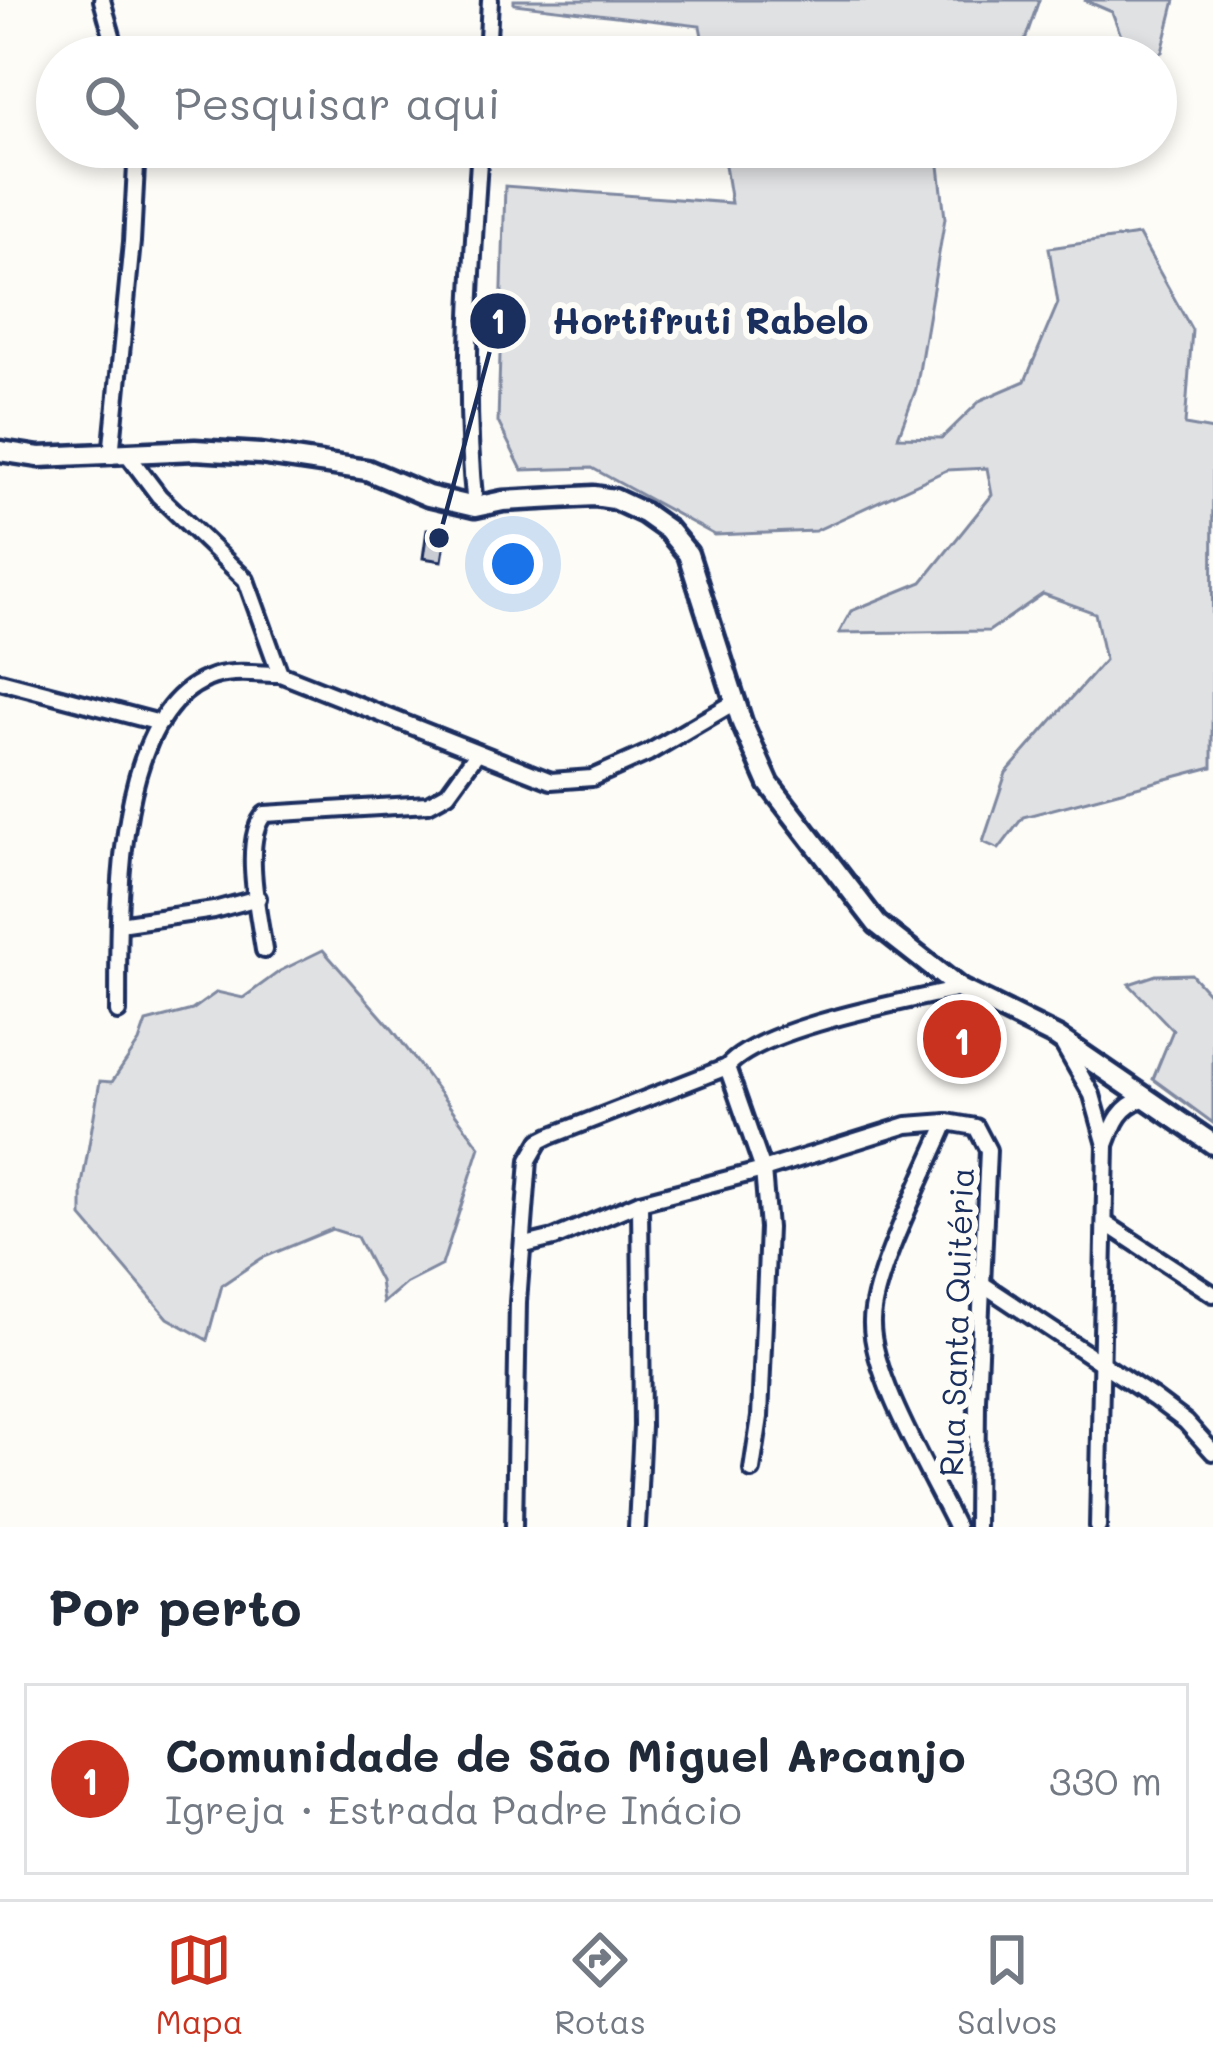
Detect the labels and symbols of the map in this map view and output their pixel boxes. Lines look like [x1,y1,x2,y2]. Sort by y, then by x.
callout: Hortifruti Rabelo [468,285,892,357]
text: 1 [490,296,506,343]
text: Hortifruti Rabelo [552,296,868,343]
your location [483,534,543,594]
pin: 1 [923,994,1001,1084]
street label: Rua Santa Quitéria [928,1167,982,1477]

